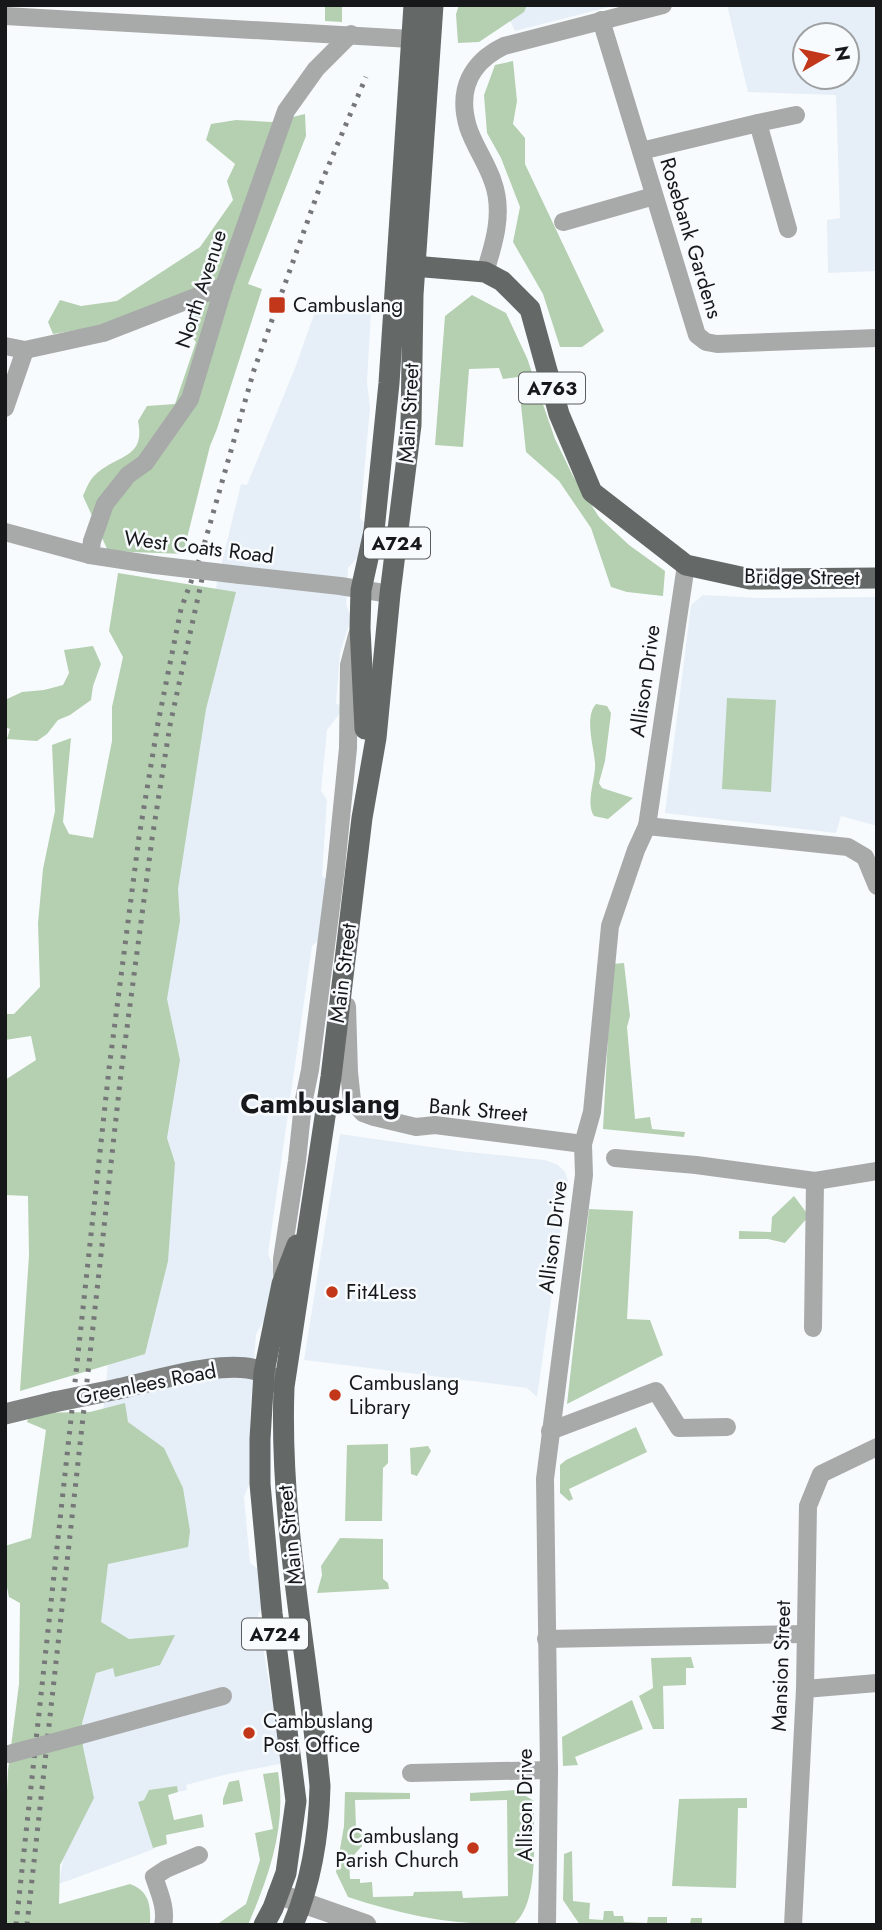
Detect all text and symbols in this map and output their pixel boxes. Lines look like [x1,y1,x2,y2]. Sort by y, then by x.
north arrow [791,21,861,91]
text: N [828,44,857,63]
street label: Rosebank Gardens [652,154,730,322]
street label: North Avenue [168,226,234,352]
place label: Cambuslang [293,290,403,320]
marker: Cambuslang [267,295,287,315]
street label: Main Street [391,362,427,464]
road number: A763 [519,372,585,404]
street label: West Coats Road [122,523,276,571]
road number: A724 [364,528,430,558]
street label: Bridge Street [744,561,860,593]
street label: Allison Drive [622,623,668,739]
street label: Main Street [322,922,364,1024]
district label: Cambuslang [240,1083,400,1124]
street label: Bank Street [428,1091,528,1129]
street label: Allison Drive [531,1179,575,1295]
place label: Fit4Less [346,1277,416,1307]
marker: Fit4Less [324,1284,340,1300]
street label: Greenlees Road [73,1356,219,1412]
place label: Cambuslang Library [349,1368,459,1422]
marker: Cambuslang Library [327,1387,343,1403]
street label: Main Street [270,1484,310,1586]
street label: Mansion Street [764,1600,798,1732]
road number: A724 [242,1618,308,1650]
place label: Cambuslang Post Office [263,1706,373,1760]
marker: Cambuslang Post Office [241,1725,257,1741]
street label: Allison Drive [510,1748,540,1861]
place label: Cambuslang Parish Church [335,1821,459,1875]
marker: Cambuslang Parish Church [465,1840,481,1856]

